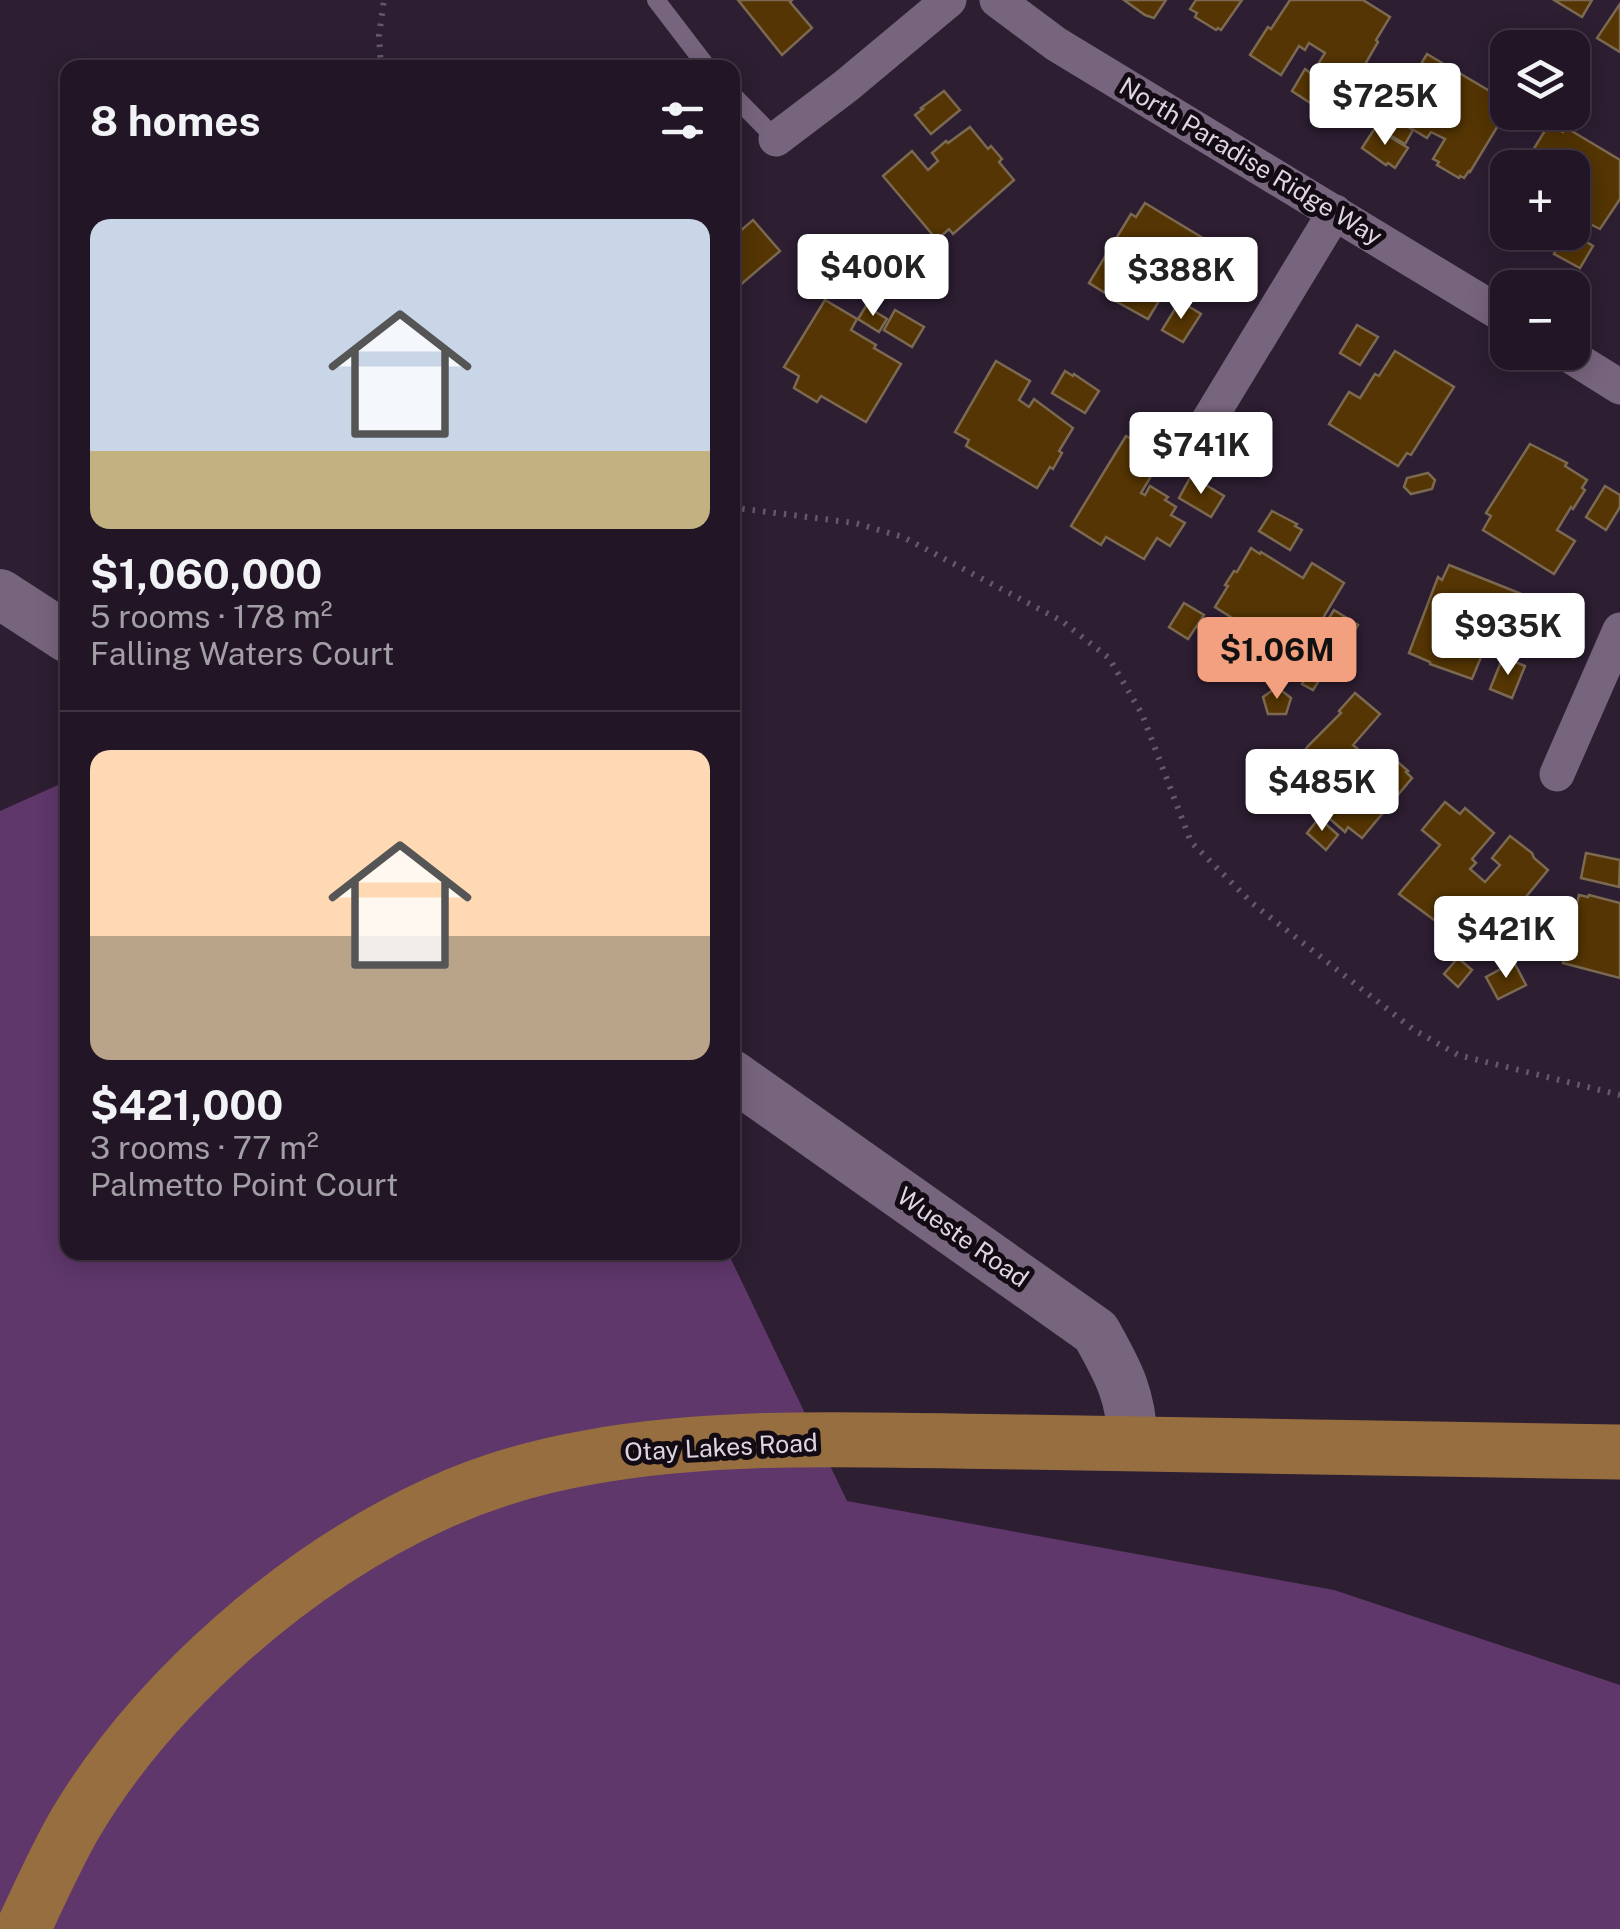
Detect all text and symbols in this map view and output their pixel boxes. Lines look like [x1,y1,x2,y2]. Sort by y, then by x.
map controls [1490,30,1590,370]
button: layers [1490,30,1590,130]
pin: $725K [1315,63,1455,148]
street label: North Paradise Ridge Way [1114,71,1388,251]
text: $725K [1332,77,1438,114]
icon: filters [655,93,710,148]
text: 8 homes [90,96,261,145]
button: + [1490,150,1590,250]
pin: $400K [803,234,943,319]
pin: $388K [1111,237,1251,322]
text: $400K [820,248,926,285]
text: $388K [1127,251,1235,288]
button: − [1490,270,1590,370]
icon: home [310,284,490,464]
pin: $741K [1131,412,1271,497]
text: $741K [1151,426,1251,463]
text: $1,060,000 [90,549,322,598]
pin: $935K [1438,593,1578,678]
text: 5 rooms · 178 m² [90,598,333,635]
text: $935K [1454,607,1562,644]
pin: $1.06M [1196,617,1358,702]
text: $1.06M [1219,631,1335,668]
text: Falling Waters Court [90,635,395,672]
pin: $485K [1252,749,1392,834]
text: $485K [1268,763,1376,800]
icon: home [310,815,490,995]
pin: $421K [1436,896,1576,981]
text: $421K [1456,910,1556,947]
text: $421,000 [90,1080,283,1129]
text: 3 rooms · 77 m² [90,1129,319,1166]
text: Palmetto Point Court [90,1166,399,1203]
street label: Wueste Road [892,1181,1034,1293]
street label: Otay Lakes Road [623,1427,819,1467]

